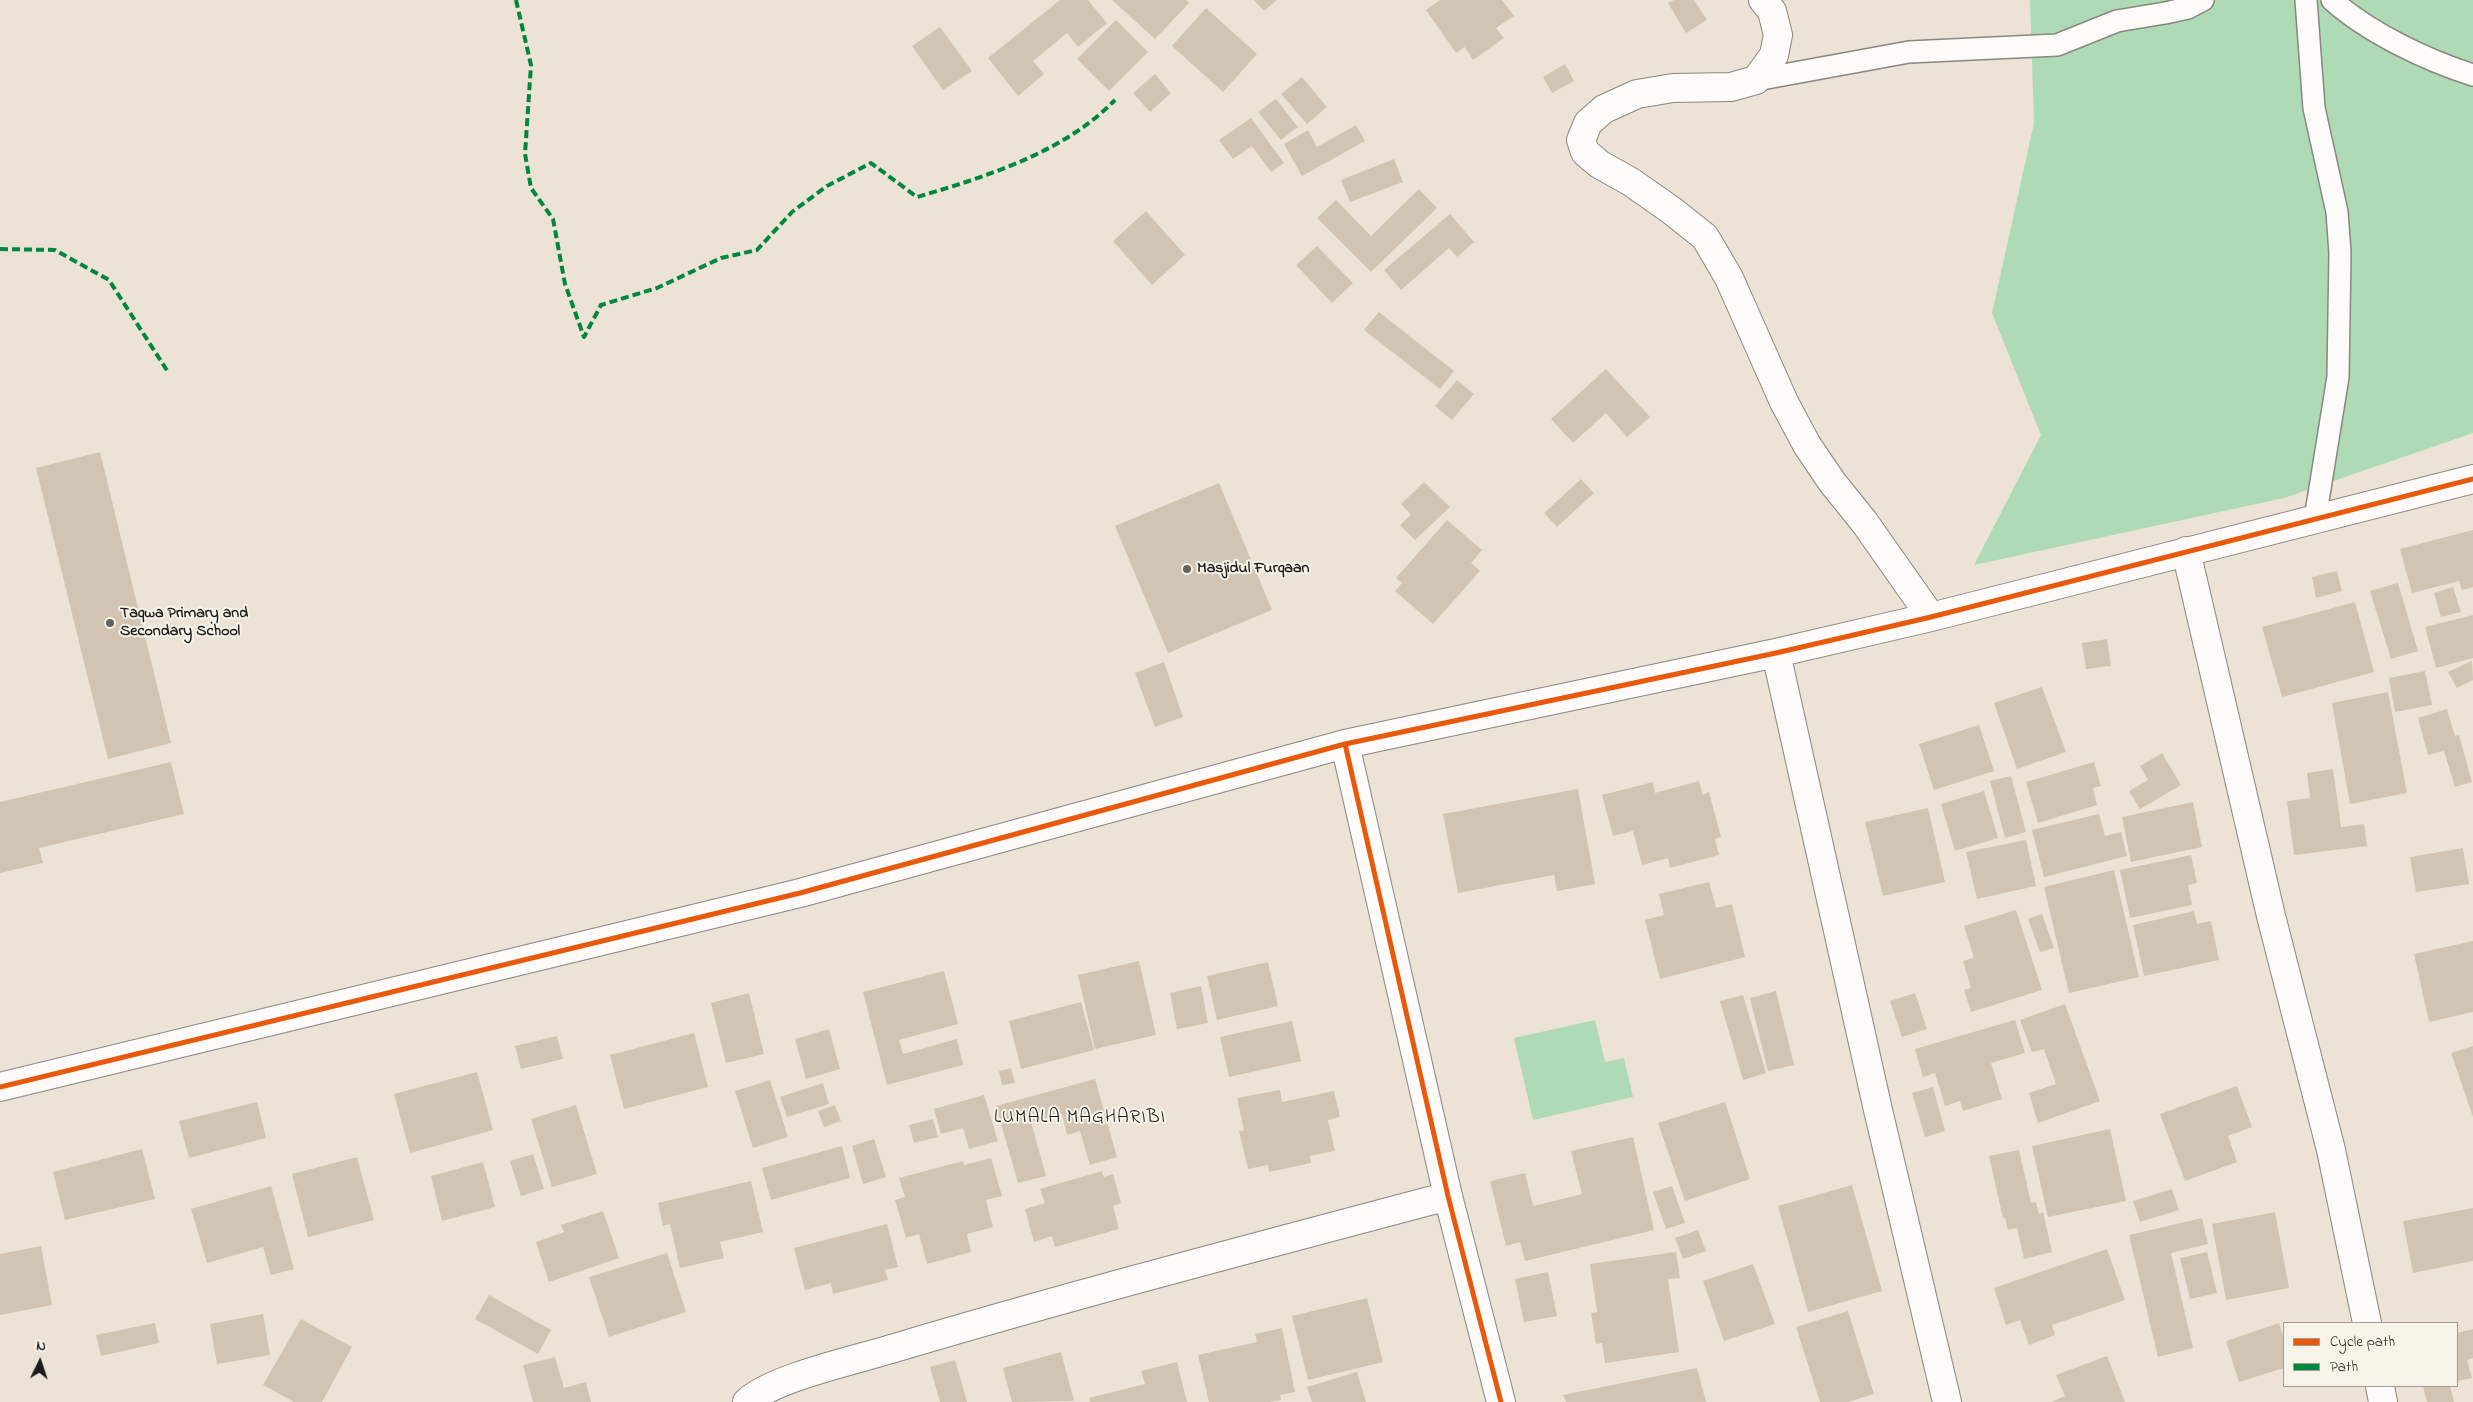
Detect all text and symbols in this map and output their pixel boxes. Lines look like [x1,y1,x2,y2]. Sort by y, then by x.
place label: Masjidul Furqaan [1197,559,1309,579]
marker: Masjidul Furqaan [1181,563,1193,575]
place label: Taqwa Primary and Secondary School [120,604,248,642]
marker: Taqwa Primary and Secondary School [104,617,116,629]
district label: LUMALA MAGHARIBI [992,1108,1168,1130]
legend [2283,1322,2458,1387]
text: Cycle path [2330,1331,2395,1353]
text: N [36,1336,47,1357]
north arrow [15,1337,65,1387]
text: Path [2330,1356,2358,1378]

